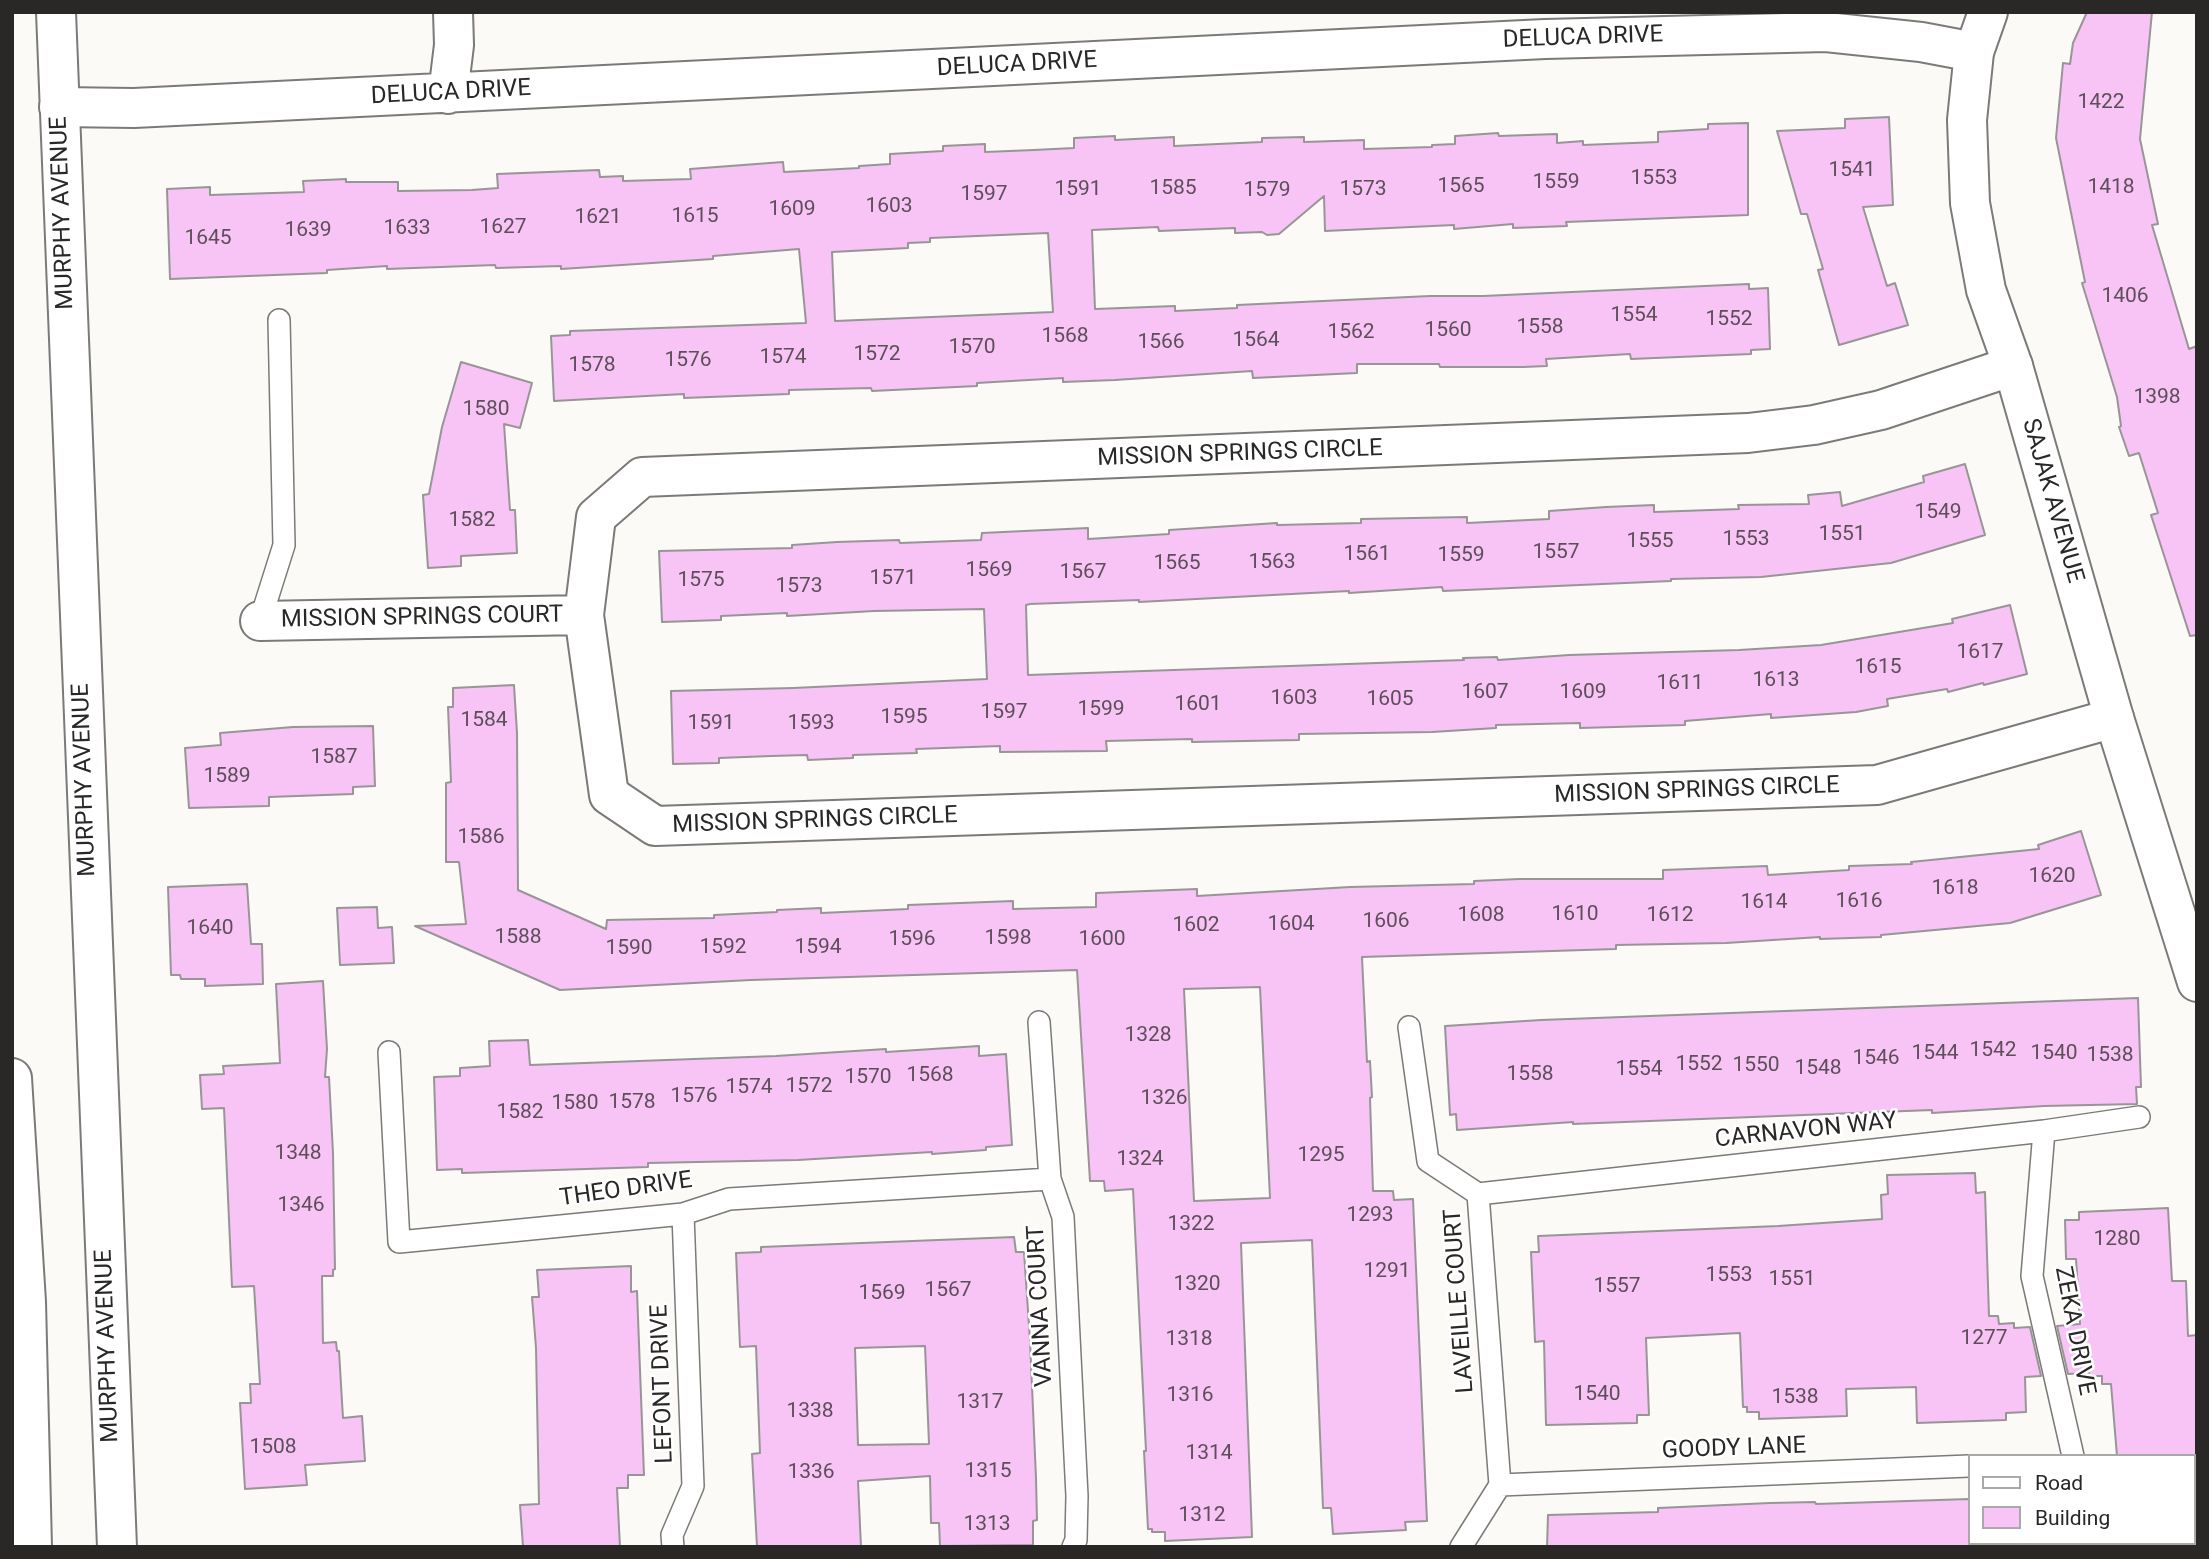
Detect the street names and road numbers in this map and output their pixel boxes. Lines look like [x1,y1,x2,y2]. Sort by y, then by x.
street label: DELUCA DRIVE [1502,21,1664,55]
street label: DELUCA DRIVE [936,46,1098,84]
street label: DELUCA DRIVE [370,74,532,112]
street label: MURPHY AVENUE [45,116,81,310]
street label: SAJAK AVENUE [2015,416,2089,586]
street label: MISSION SPRINGS CIRCLE [1097,435,1383,473]
street label: MISSION SPRINGS COURT [281,601,563,635]
street label: MURPHY AVENUE [67,683,103,877]
street label: MISSION SPRINGS CIRCLE [1554,772,1840,810]
street label: MISSION SPRINGS CIRCLE [672,802,958,840]
street label: CARNAVON WAY [1714,1107,1898,1155]
street label: THEO DRIVE [558,1166,694,1214]
street label: LAVEILLE COURT [1439,1208,1481,1394]
street label: VANNA COURT [1022,1224,1060,1388]
street label: MURPHY AVENUE [90,1249,126,1443]
street label: ZEKA DRIVE [2047,1264,2101,1398]
street label: LEFONT DRIVE [646,1304,680,1464]
street label: GOODY LANE [1661,1432,1807,1466]

